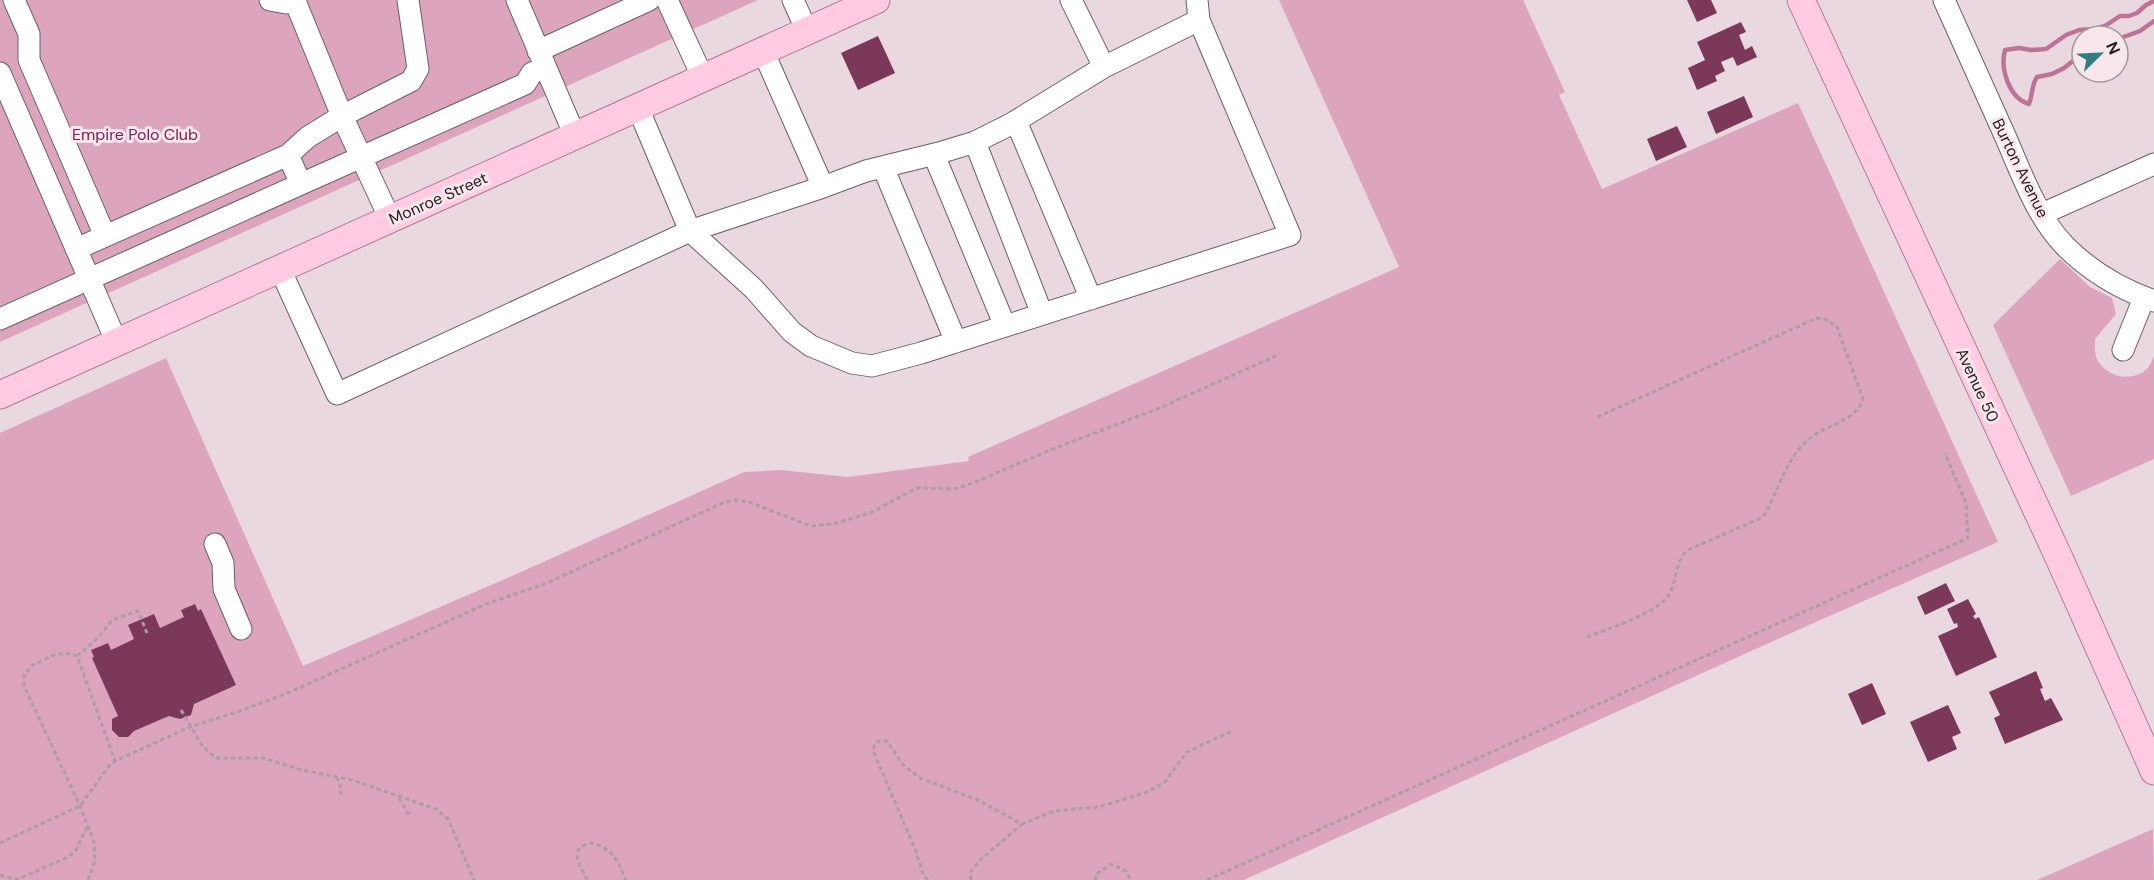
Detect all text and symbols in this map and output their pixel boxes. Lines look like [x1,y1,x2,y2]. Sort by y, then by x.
north arrow [2070,24,2130,84]
text: N [2101,39,2125,58]
street label: Burton Avenue [1987,115,2054,221]
park label: Empire Polo Club [72,124,198,145]
street label: Monroe Street [386,167,491,230]
street label: Avenue 50 [1951,345,2004,426]

